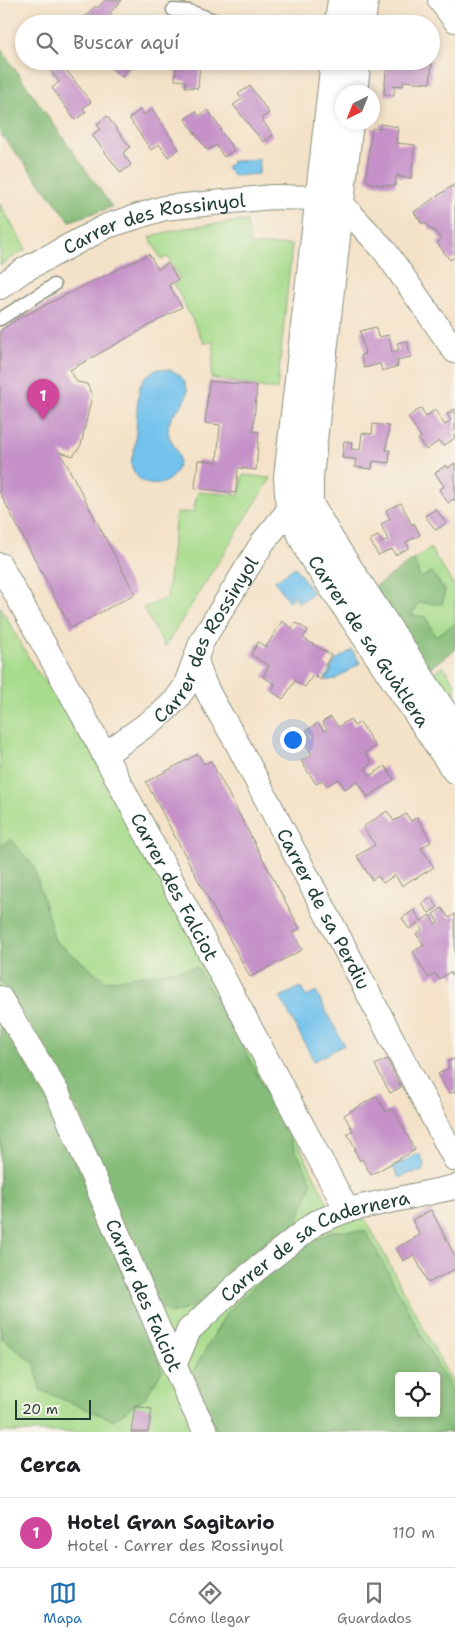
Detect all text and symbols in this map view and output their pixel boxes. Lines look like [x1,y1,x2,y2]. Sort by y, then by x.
search box [15,15,440,70]
icon: search [33,29,61,57]
text: Buscar aquí [73,30,179,55]
north arrow [335,85,380,130]
street label: Carrer des Rossinyol [59,188,247,260]
pin: 1 [27,379,59,420]
street label: Carrer de sa Guàtlera [302,550,436,732]
street label: Carrer des Rossinyol [148,552,264,729]
your location [280,727,306,753]
street label: Carrer des Falciot [125,808,224,965]
street label: Carrer de sa Perdiu [271,824,376,994]
street label: Carrer de sa Cadernera [215,1185,412,1308]
street label: Carrer des Falciot [100,1215,188,1376]
map controls [395,1372,440,1417]
button: locate [395,1372,440,1417]
scale bar [15,1397,91,1420]
text: 20 m [22,1400,58,1418]
text: Cerca [20,1451,81,1479]
text: Hotel Gran Sagitario [67,1510,275,1535]
text: 1 [32,1522,40,1543]
text: 110 m [392,1522,435,1543]
text: Hotel · Carrer des Rossinyol [67,1535,284,1556]
tab: Mapa [43,1579,82,1627]
tab: Cómo llegar [169,1579,250,1627]
tab: Guardados [337,1579,412,1627]

